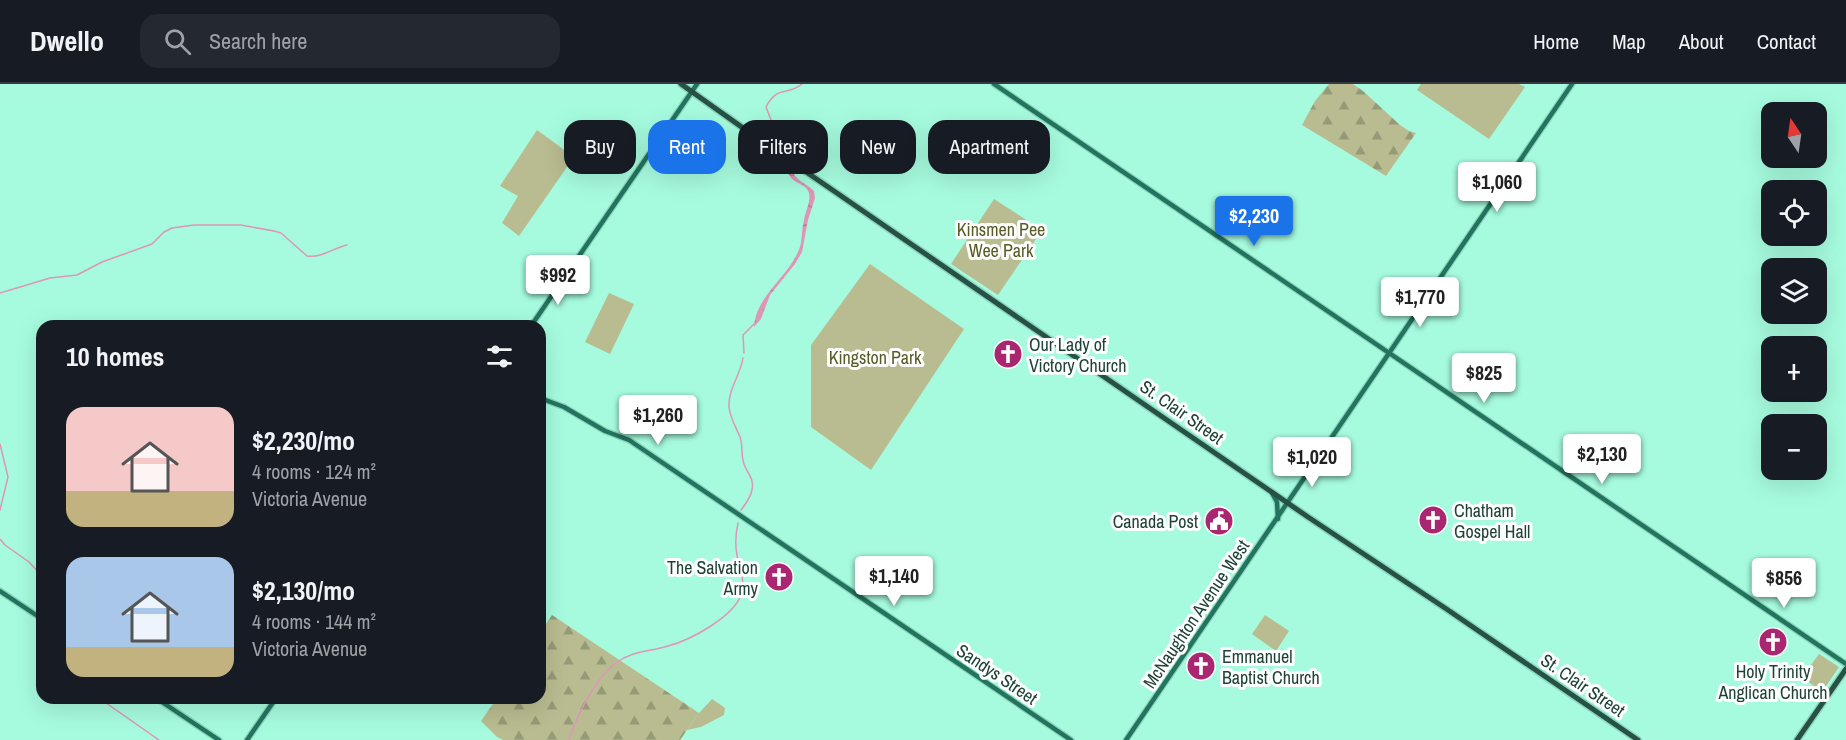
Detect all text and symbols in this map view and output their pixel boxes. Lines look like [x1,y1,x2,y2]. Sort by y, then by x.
search box [140,14,560,68]
text: Dwello [30,22,104,60]
icon: search [161,25,194,58]
text: Search here [209,26,307,56]
text: Home [1533,27,1579,56]
text: Map [1612,27,1646,56]
text: About [1679,27,1724,56]
text: Contact [1757,27,1816,56]
north arrow [1761,102,1827,168]
map controls [1761,102,1827,480]
chip: Buy [564,120,636,174]
chip: Rent [648,120,726,174]
chip: Filters [738,120,828,174]
chip: New [840,120,916,174]
chip: Apartment [928,120,1050,174]
pin: $1,060 [1448,162,1546,213]
text: $1,060 [1472,168,1522,195]
button: locate [1761,180,1827,246]
pin: $2,230 [1205,196,1303,247]
text: $2,230 [1229,202,1279,229]
park label: Kinsmen Pee Wee Park [957,217,1045,263]
pin: $992 [522,255,594,306]
button: layers [1761,258,1827,324]
text: $992 [540,261,576,288]
pin: $1,770 [1371,277,1469,328]
text: $1,770 [1395,283,1445,310]
place label: Our Lady of Victory Church [1029,332,1126,378]
button: + [1761,336,1827,402]
church icon: Our Lady of Victory Church [992,338,1024,370]
text: 10 homes [66,339,164,374]
icon: filters [483,340,516,373]
park label: Kingston Park [829,345,922,370]
pin: $825 [1448,353,1520,404]
text: $825 [1466,359,1502,386]
street label: St. Clair Street [1135,374,1229,450]
pin: $1,260 [609,395,707,446]
text: $1,260 [633,401,683,428]
button: − [1761,414,1827,480]
text: $2,230/mo [252,423,355,458]
icon: home [114,431,186,503]
pin: $2,130 [1553,434,1651,485]
pin: $1,020 [1263,437,1361,488]
text: $2,130 [1577,440,1627,467]
text: $1,020 [1287,443,1337,470]
text: 4 rooms · 124 m² [252,458,376,485]
text: Victoria Avenue [252,485,367,512]
place label: Chatham Gospel Hall [1454,498,1530,544]
church icon: Chatham Gospel Hall [1417,504,1449,536]
public building icon: Canada Post [1203,505,1235,537]
place label: Canada Post [1113,509,1198,534]
street label: McNaughton Avenue West [1137,535,1255,693]
place label: The Salvation Army [667,555,759,601]
pin: $1,140 [845,556,943,607]
pin: $856 [1748,558,1820,609]
church icon: The Salvation Army [763,561,795,593]
text: $1,140 [869,562,919,589]
text: $856 [1766,564,1802,591]
text: $2,130/mo [252,573,355,608]
icon: home [114,581,186,653]
text: 4 rooms · 144 m² [252,608,376,635]
church icon: Holy Trinity Anglican Church [1757,626,1789,658]
text: Victoria Avenue [252,635,367,662]
street label: Sandys Street [952,638,1042,710]
place label: Emmanuel Baptist Church [1222,644,1320,690]
street label: St. Clair Street [1536,648,1630,722]
church icon: Emmanuel Baptist Church [1185,650,1217,682]
place label: Holy Trinity Anglican Church [1717,659,1828,705]

